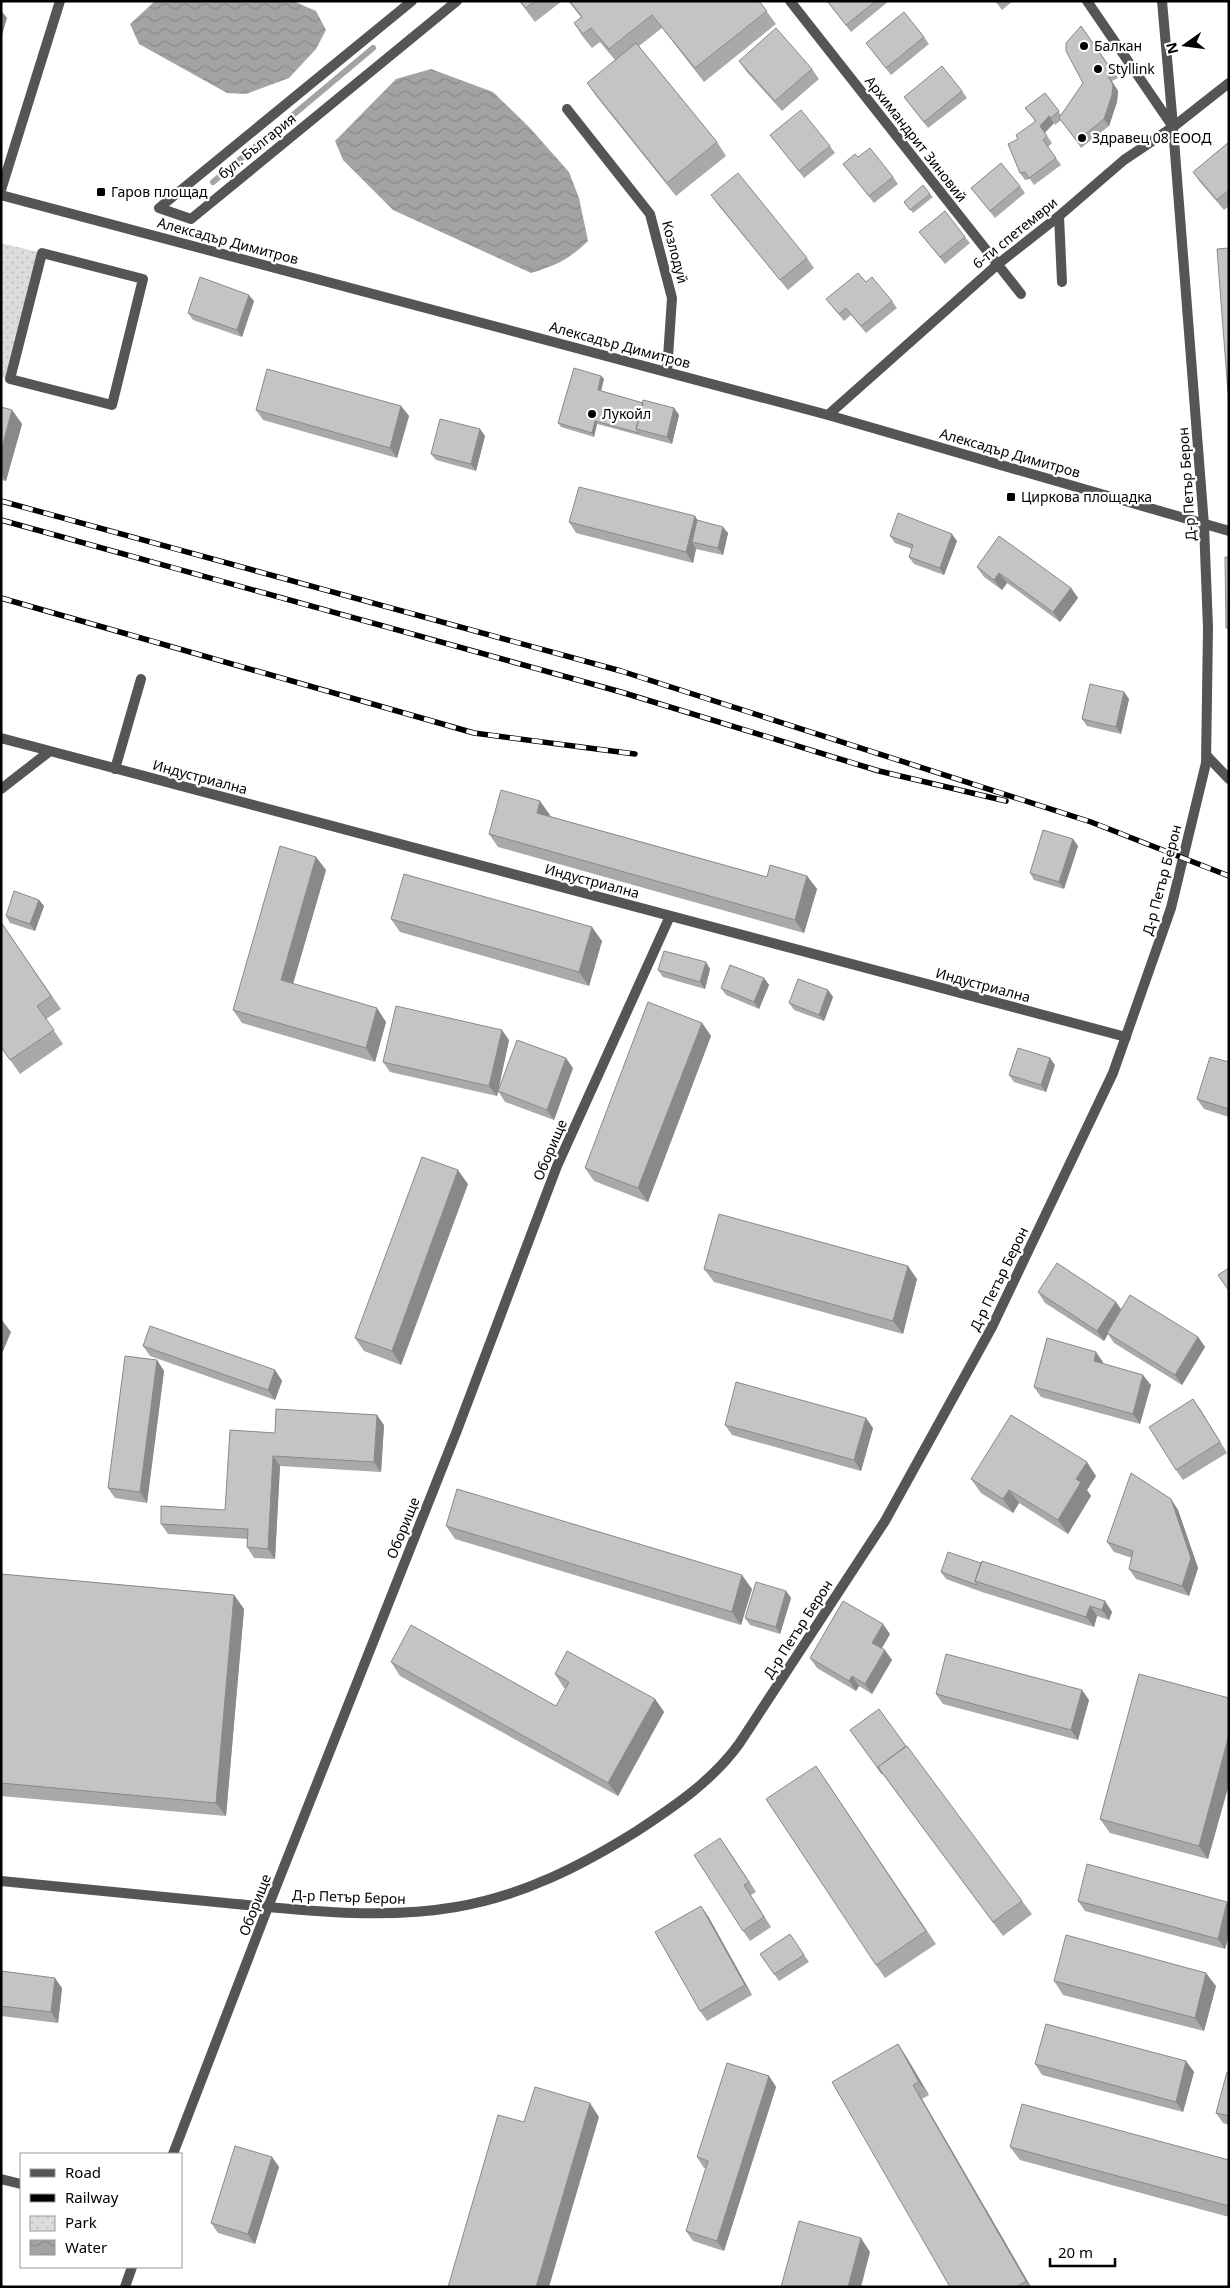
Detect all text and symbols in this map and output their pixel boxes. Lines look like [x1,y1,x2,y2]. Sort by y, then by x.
north arrow [1160,20,1210,70]
place label: Балкан [1094,36,1142,55]
marker: Балкан [1078,40,1090,52]
text: N [1161,40,1182,56]
place label: Styllink [1108,59,1155,78]
marker: Styllink [1092,63,1104,75]
street label: Архимандрит Зиновий [861,72,972,206]
street label: бул. България [214,108,299,183]
place label: Здравец 08 ЕООД [1092,128,1212,147]
marker: Здравец 08 ЕООД [1076,132,1088,144]
place label: Гаров площад [111,182,208,201]
marker: Гаров площад [95,186,107,198]
street label: 6-ти спетември [968,193,1061,273]
street label: Алексадър Димитров [155,213,301,269]
street label: Козлодуй [658,218,693,285]
street label: Алексадър Димитров [547,317,693,373]
place label: Лукойл [602,404,651,423]
marker: Лукойл [586,408,598,420]
street label: Алексадър Димитров [938,423,1083,482]
street label: Д-р Петър Берон [1173,427,1200,541]
place label: Циркова площадка [1021,487,1152,506]
marker: Циркова площадка [1005,491,1017,503]
street label: Индустриална [151,755,250,798]
street label: Д-р Петър Берон [1138,822,1185,937]
street label: Индустриална [543,859,642,902]
street label: Индустриална [934,963,1033,1006]
street label: Оборище [528,1116,571,1183]
street label: Д-р Петър Берон [965,1223,1032,1334]
street label: Оборище [382,1494,424,1561]
street label: Д-р Петър Берон [759,1576,837,1682]
street label: Оборище [234,1871,275,1938]
street label: Д-р Петър Берон [292,1885,406,1908]
legend [20,2153,182,2268]
text: Road [65,2162,101,2182]
text: Railway [65,2187,119,2207]
text: Park [65,2212,97,2232]
scale bar [1050,2236,1115,2268]
text: Water [65,2237,107,2257]
text: 20 m [1058,2242,1093,2262]

